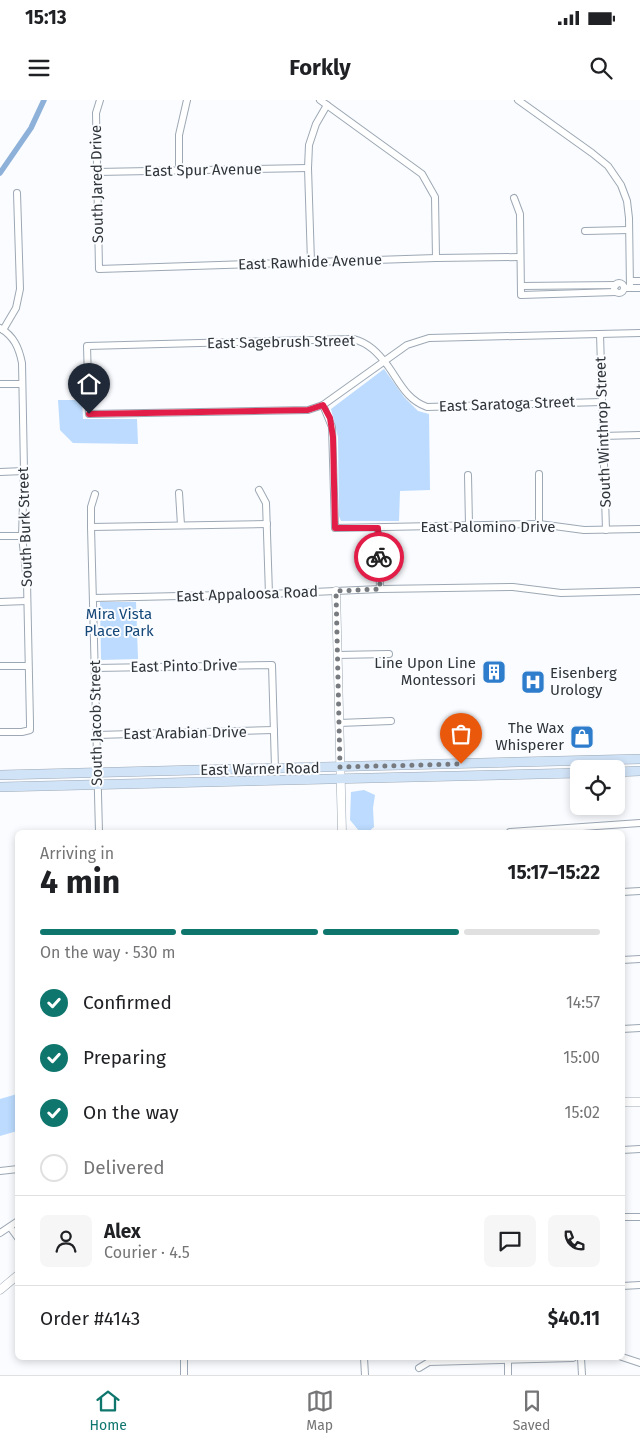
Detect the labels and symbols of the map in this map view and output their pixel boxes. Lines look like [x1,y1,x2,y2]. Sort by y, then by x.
street label: South Jared Drive [87,125,107,243]
street label: East Spur Avenue [144,160,262,180]
street label: East Rawhide Avenue [238,250,382,274]
street label: East Sagebrush Street [207,332,356,352]
street label: South Winthrop Street [591,356,615,508]
pin [68,363,110,414]
street label: East Saratoga Street [439,393,576,415]
street label: South Burk Street [14,466,36,587]
street label: East Palomino Drive [420,518,556,536]
courier [354,532,404,582]
street label: East Appaloosa Road [176,583,318,605]
park label: Mira Vista Place Park [84,605,154,640]
place label: Line Upon Line Montessori [374,654,476,689]
street label: East Pinto Drive [130,656,238,676]
street label: South Jacob Street [86,659,106,786]
building icon: Line Upon Line Montessori [481,659,507,685]
place label: Eisenberg Urology [550,664,617,699]
hospital icon: Eisenberg Urology [520,669,546,695]
pin [440,713,482,764]
place label: The Wax Whisperer [495,719,565,754]
street label: East Arabian Drive [123,723,247,743]
shop icon: The Wax Whisperer [569,724,595,750]
street label: East Warner Road [200,759,320,779]

